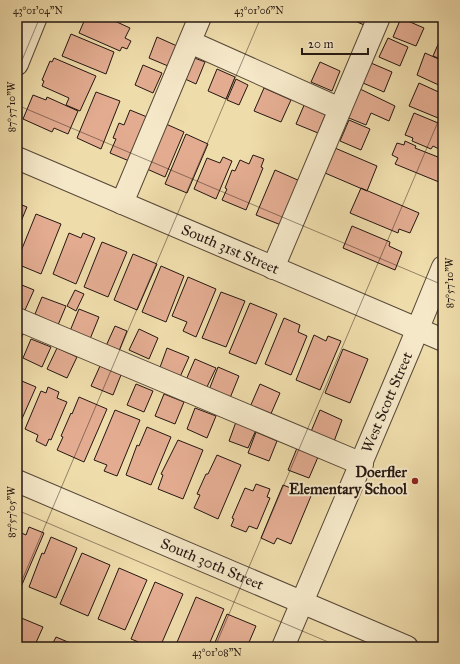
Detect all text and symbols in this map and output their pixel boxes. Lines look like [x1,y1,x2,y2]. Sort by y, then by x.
text: 43°01'04"N [13,5,63,17]
text: 43°01'06"N [234,5,284,17]
scale bar [302,30,368,56]
text: 20 m [308,37,334,51]
text: 87°57'10"W [6,81,18,132]
street label: South 31st Street [179,220,283,278]
text: 87°57'10"W [444,257,456,308]
street label: West Scott Street [358,348,416,455]
place label: Doerfler Elementary School [289,463,408,499]
marker: Doerfler Elementary School [410,476,420,486]
text: 87°57'05"W [6,486,18,538]
street label: South 30th Street [158,534,267,594]
text: 43°01'08"N [192,647,242,659]

